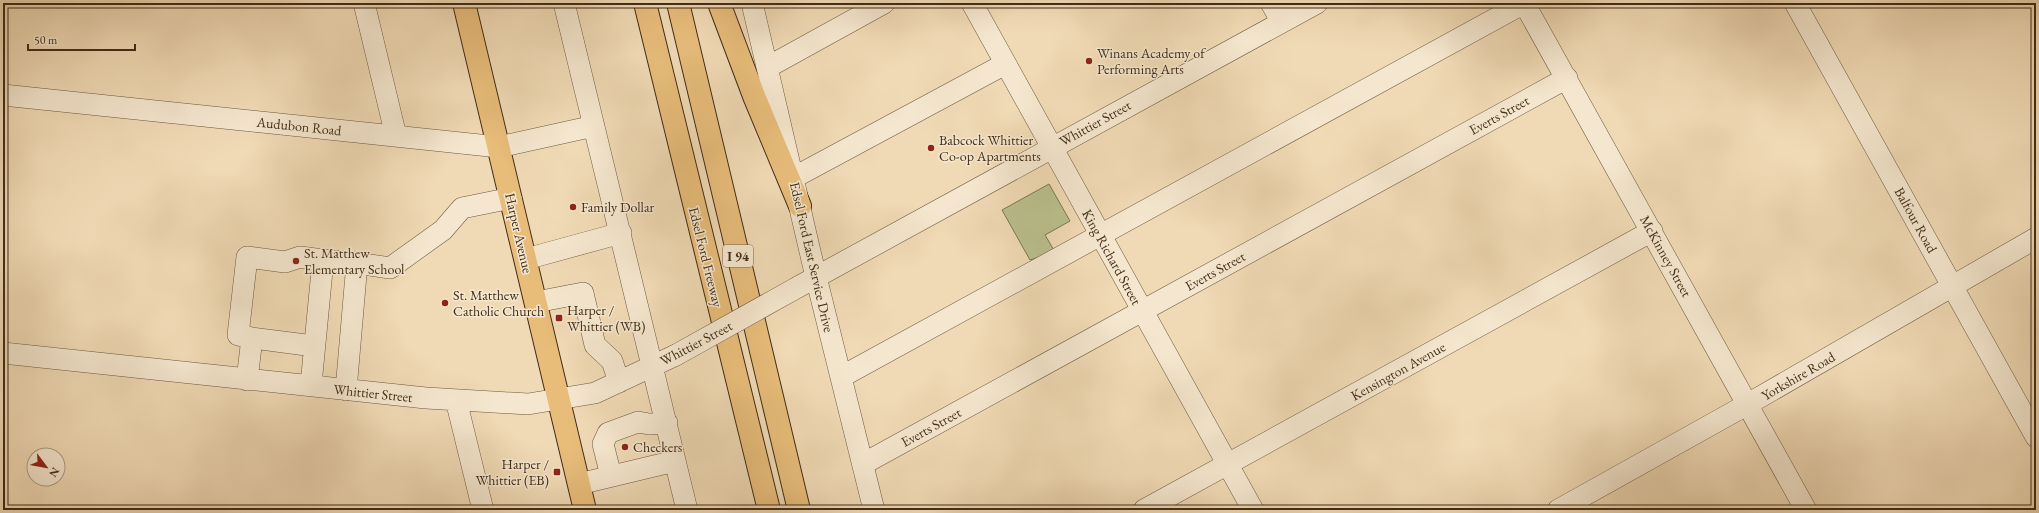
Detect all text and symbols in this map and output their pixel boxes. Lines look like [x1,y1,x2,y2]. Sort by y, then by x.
scale bar [28,26,135,52]
text: 50 m [34,32,58,48]
place label: Winans Academy of Performing Arts [1097,44,1206,78]
marker: Winans Academy of Performing Arts [1084,56,1094,66]
street label: Everts Street [1466,91,1533,139]
street label: Whittier Street [1056,96,1135,150]
street label: Audubon Road [255,112,343,139]
place label: Babcock Whittier Co-op Apartments [939,131,1041,165]
marker: Babcock Whittier Co-op Apartments [926,143,936,153]
street label: Edsel Ford East Service Drive [786,180,838,334]
street label: Balfour Road [1891,184,1942,257]
street label: Harper Avenue [501,191,537,275]
place label: Family Dollar [581,198,655,216]
marker: Family Dollar [568,202,578,212]
street label: Edsel Ford Freeway [685,205,727,310]
street label: King Richard Street [1078,206,1146,308]
street label: McKinney Street [1636,212,1696,301]
place label: St. Matthew Elementary School [304,244,405,278]
road number: I 94 [723,245,753,267]
street label: Everts Street [1182,247,1249,295]
marker: St. Matthew Elementary School [291,256,301,266]
place label: St. Matthew Catholic Church [453,286,544,320]
marker: St. Matthew Catholic Church [440,298,450,308]
place label: Harper / Whittier (WB) [567,301,645,335]
marker: Harper / Whittier (WB) [554,313,564,323]
street label: Whittier Street [657,316,736,370]
street label: Kensington Avenue [1347,337,1449,404]
street label: Yorkshire Road [1758,347,1839,404]
street label: Whittier Street [333,380,414,406]
street label: Everts Street [898,403,965,451]
place label: Checkers [633,438,683,456]
marker: Checkers [620,442,630,452]
north arrow [26,447,66,487]
place label: Harper / Whittier (EB) [475,455,549,489]
text: N [46,465,63,480]
marker: Harper / Whittier (EB) [552,467,562,477]

